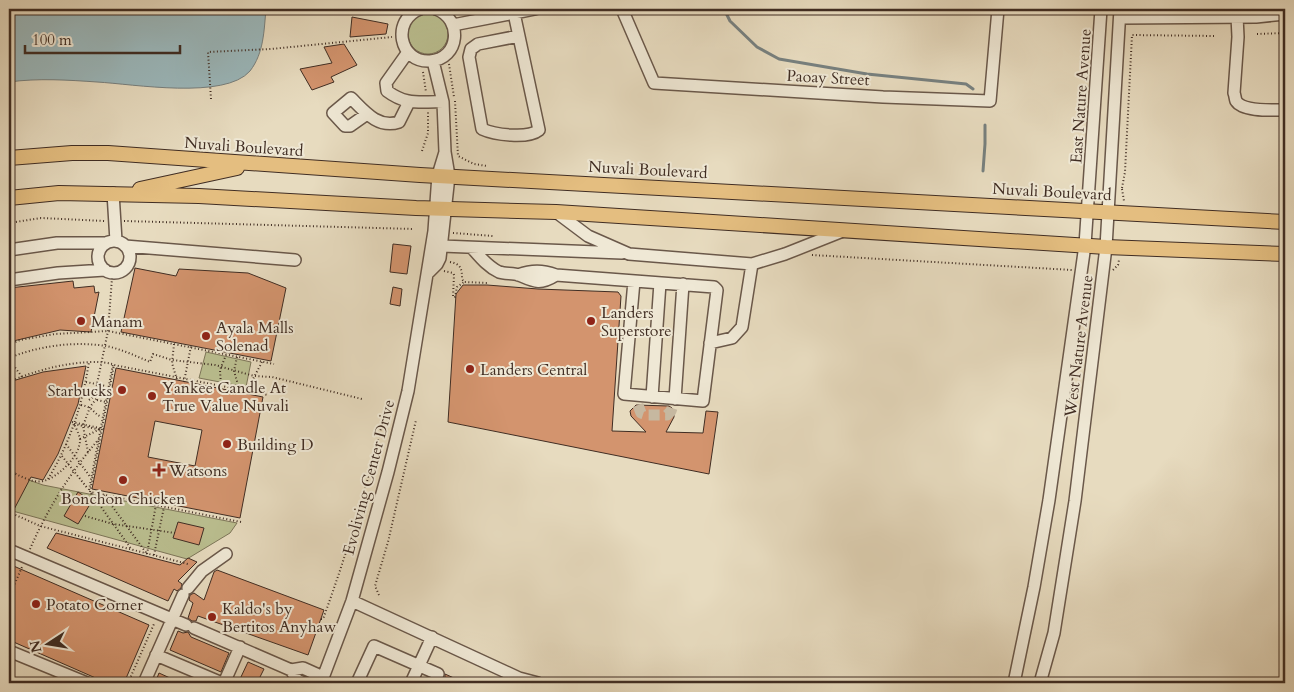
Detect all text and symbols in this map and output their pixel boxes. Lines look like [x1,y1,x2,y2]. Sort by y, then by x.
scale bar [25,22,180,54]
street label: East Nature Avenue [1065,28,1097,164]
text: 100 m [32,30,72,50]
street label: Paoay Street [786,65,870,91]
street label: Nuvali Boulevard [184,132,305,162]
street label: Nuvali Boulevard [588,156,709,184]
street label: Nuvali Boulevard [992,178,1113,206]
street label: West Nature Avenue [1059,274,1099,420]
place label: Landers Superstore [601,302,672,342]
place label: Manam [91,311,143,333]
marker: Manam [75,315,87,327]
marker: Landers Superstore [585,315,597,327]
place label: Ayala Malls Solenad [216,317,294,357]
marker: Ayala Malls Solenad [200,330,212,342]
place label: Landers Central [480,359,587,381]
marker: Landers Central [464,363,476,375]
place label: Yankee Candle At True Value Nuvali [162,377,290,417]
place label: Starbucks [48,380,112,402]
marker: Starbucks [116,384,128,396]
marker: Yankee Candle At True Value Nuvali [146,390,158,402]
street label: Evoliving Center Drive [338,397,400,557]
place label: Building D [237,434,314,456]
marker: Building D [221,438,233,450]
place label: Watsons [168,460,227,482]
marker: Watsons [153,464,165,476]
marker: Bonchon Chicken [117,474,129,486]
place label: Bonchon Chicken [61,488,185,510]
place label: Potato Corner [46,594,143,616]
marker: Potato Corner [30,598,42,610]
place label: Kaldo's by Bertitos Anyhaw [222,598,337,638]
marker: Kaldo's by Bertitos Anyhaw [206,611,218,623]
north arrow [22,620,72,670]
text: N [25,639,46,655]

